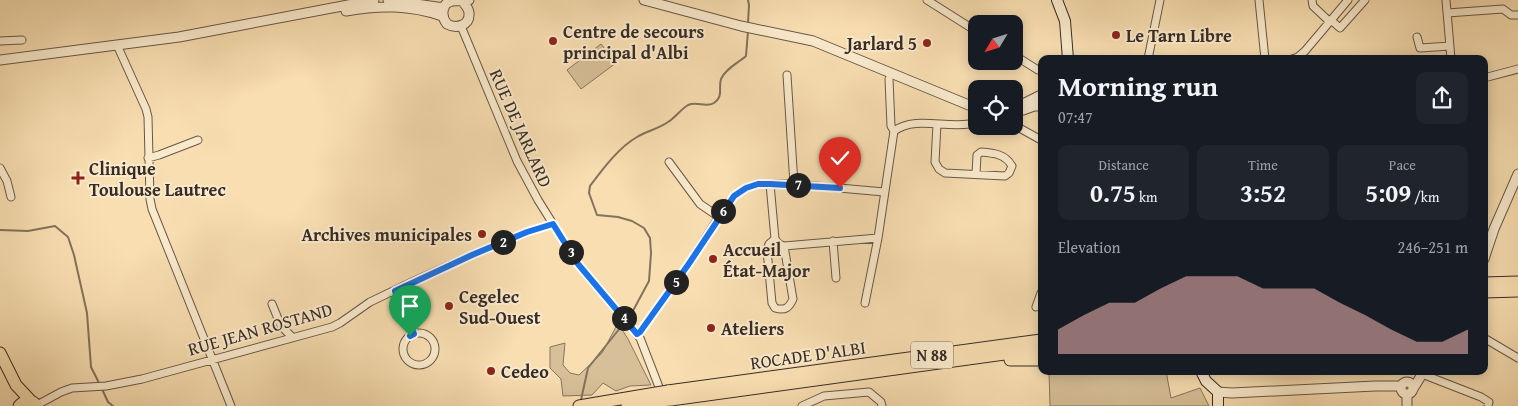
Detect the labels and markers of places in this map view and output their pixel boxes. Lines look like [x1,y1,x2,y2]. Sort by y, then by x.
place label: Centre de secours principal d'Albi [563,18,704,66]
place label: Le Tarn Libre [1126,22,1232,49]
marker: Le Tarn Libre [1110,29,1122,41]
place label: Jarlard 5 [844,30,917,57]
marker: Centre de secours principal d'Albi [547,35,559,47]
marker: Jarlard 5 [921,37,933,49]
pin [819,137,861,188]
place label: Clinique Toulouse Lautrec [89,155,226,203]
marker: Clinique Toulouse Lautrec [71,171,85,185]
pin: 7 [786,172,810,198]
pin: 6 [710,198,736,224]
place label: Archives municipales [301,221,472,248]
marker: Archives municipales [476,228,488,240]
pin: 2 [490,230,516,254]
place label: Accueil État-Major [723,236,811,284]
pin: 3 [558,240,584,264]
marker: Accueil État-Major [707,253,719,265]
pin: 5 [664,270,688,294]
place label: Cegelec Sud-Ouest [459,283,541,331]
pin [389,285,431,336]
marker: Cegelec Sud-Ouest [443,300,455,312]
pin: 4 [612,306,636,330]
place label: Ateliers [721,315,784,342]
marker: Ateliers [705,322,717,334]
place label: Cedeo [501,358,549,385]
marker: Cedeo [485,365,497,377]

